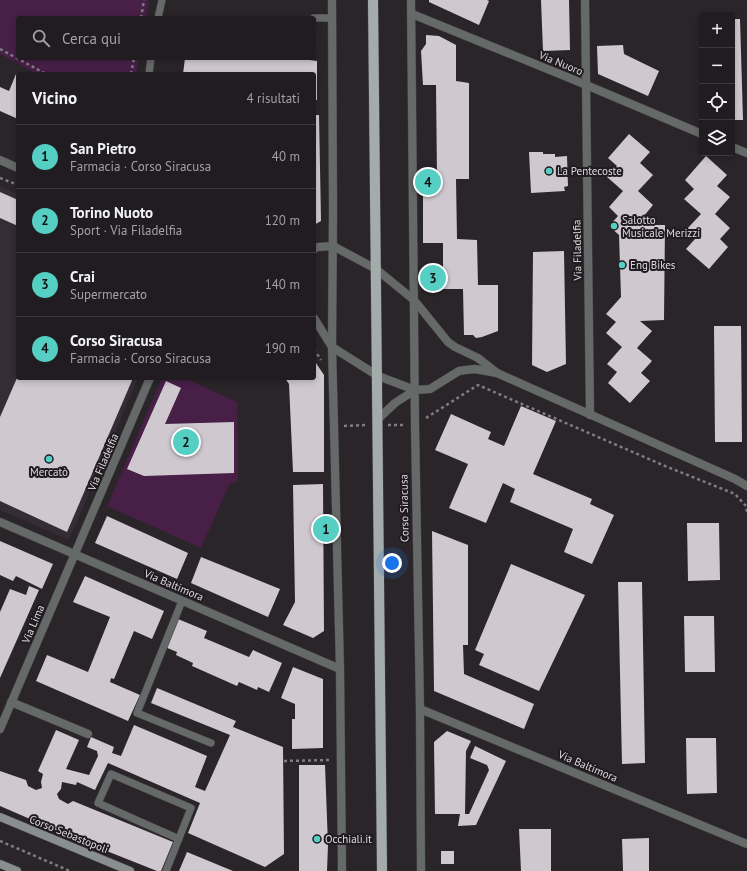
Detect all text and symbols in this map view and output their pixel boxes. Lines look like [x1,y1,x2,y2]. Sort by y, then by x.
map controls [699,12,735,156]
button: + [699,12,735,48]
search box [16,16,316,60]
icon: search [30,27,52,49]
text: Cerca qui [62,29,121,48]
street label: Via Nuoro [536,47,585,78]
button: − [699,48,735,84]
button: locate [699,84,735,120]
text: Vicino [32,87,77,109]
text: 4 risultati [247,90,300,107]
button: layers [699,120,735,156]
text: San Pietro [70,139,136,158]
text: 1 [41,148,49,165]
text: 40 m [272,148,300,165]
text: Farmacia · Corso Siracusa [70,158,211,175]
place label: La Pentecoste [557,164,622,178]
marker: La Pentecoste [544,166,554,176]
pin: 4 [415,167,441,197]
text: Torino Nuoto [70,203,153,222]
text: 2 [41,212,49,229]
text: 120 m [265,212,300,229]
place label: Salotto Musicale Merizzi [622,213,700,240]
street label: Via Filadelfia [569,219,585,282]
marker: Salotto Musicale Merizzi [609,221,619,231]
text: Sport · Via Filadelfia [70,222,182,239]
place label: Eng Bikes [630,258,676,272]
marker: Eng Bikes [617,260,627,270]
pin: 3 [420,263,446,293]
text: Crai [70,267,95,286]
text: 3 [41,276,49,293]
text: 140 m [265,276,300,293]
text: Supermercato [70,286,147,303]
text: Corso Siracusa [70,331,162,350]
text: 4 [41,340,49,357]
text: 190 m [265,340,300,357]
text: Farmacia · Corso Siracusa [70,350,211,367]
pin: 2 [173,427,199,457]
street label: Via Filadelfia [84,431,121,494]
marker: Mercatò [44,454,54,464]
place label: Mercatò [30,465,68,479]
street label: Corso Siracusa [396,474,412,542]
pin: 1 [313,514,339,544]
your location [382,553,402,573]
street label: Via Baltimora [141,566,206,604]
street label: Via Lima [18,603,47,646]
street label: Via Baltimora [555,747,620,785]
street label: Corso Sebastopoli [27,812,111,856]
place label: Occhiali.it [325,832,372,846]
marker: Occhiali.it [312,834,322,844]

